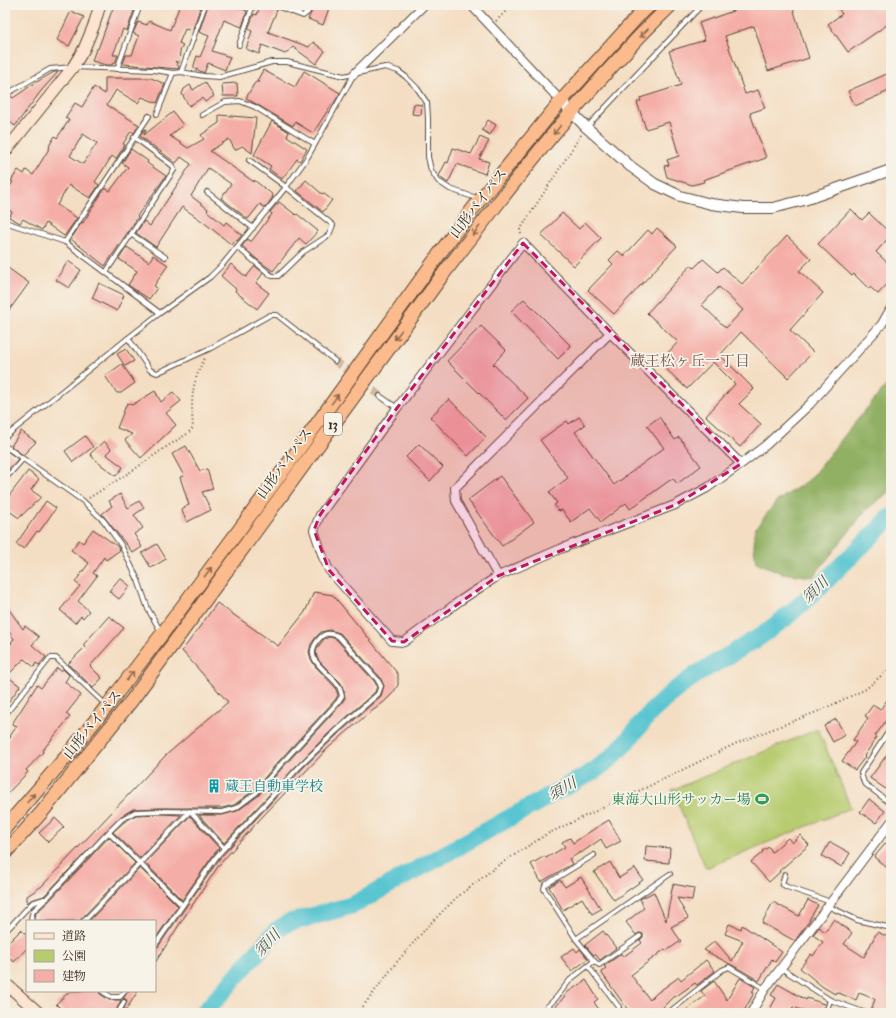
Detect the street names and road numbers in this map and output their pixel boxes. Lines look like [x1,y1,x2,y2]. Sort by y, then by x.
street label: 山形バイパス [446,165,511,242]
road number: 13 [324,413,342,435]
street label: 山形バイパス [253,424,316,502]
street label: 山形バイパス [59,686,125,762]

